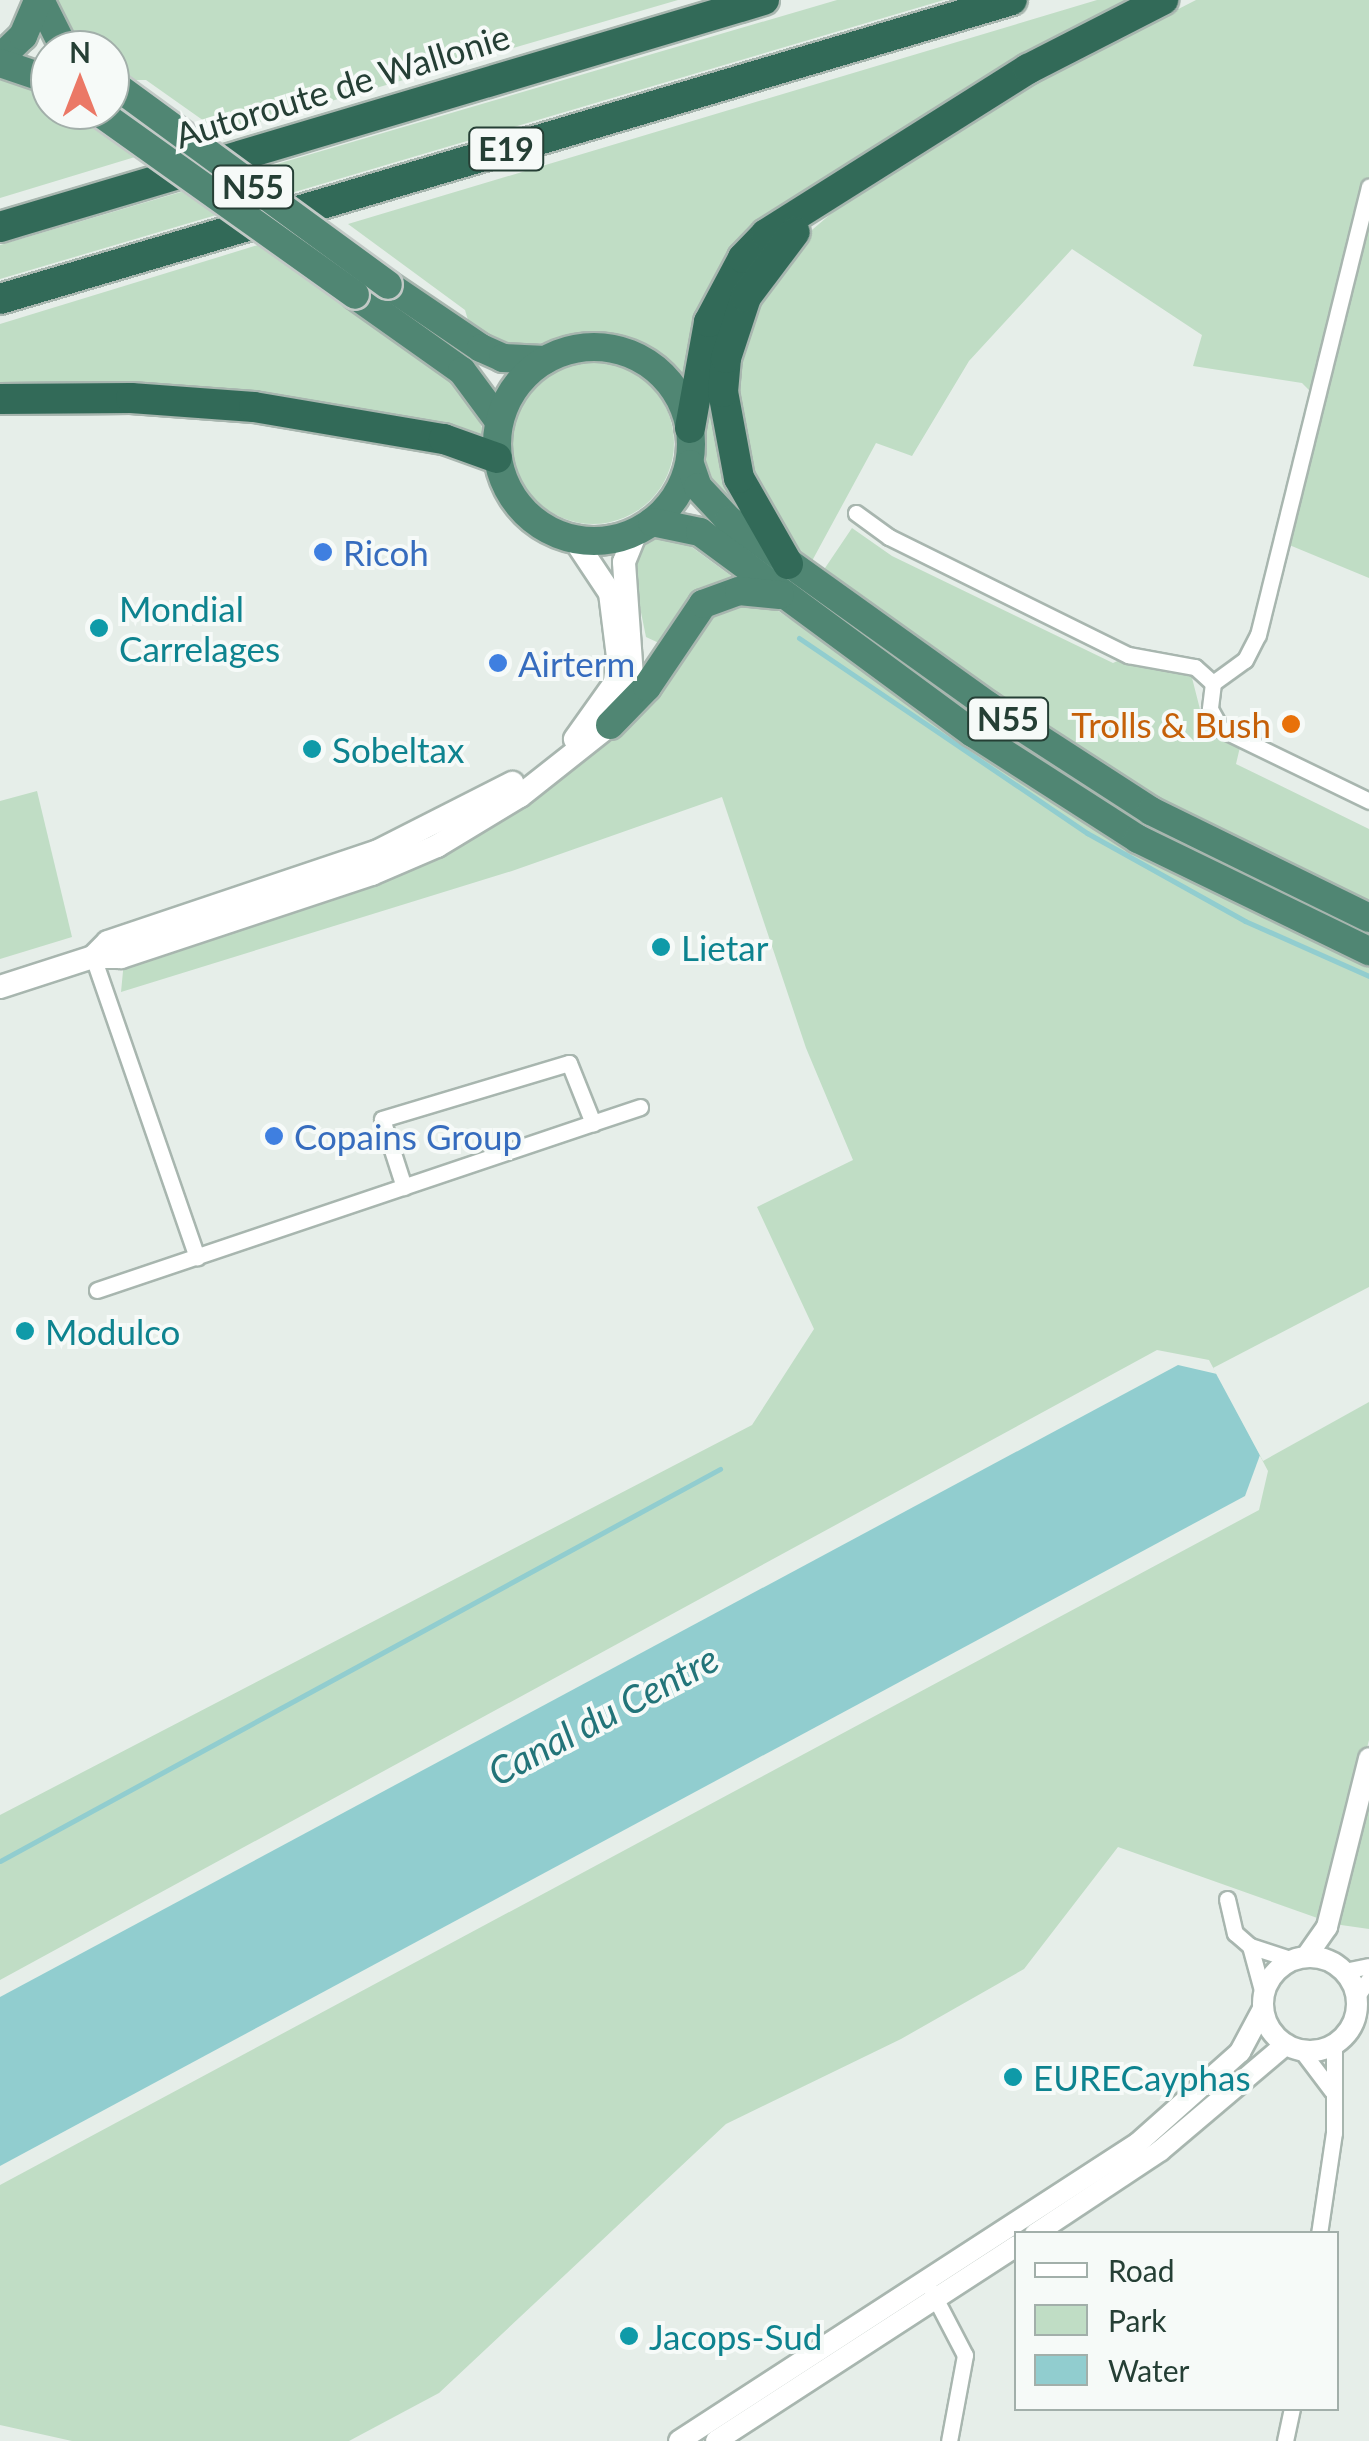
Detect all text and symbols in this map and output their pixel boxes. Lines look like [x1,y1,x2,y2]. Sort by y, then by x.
street label: Autoroute de Wallonie [170,14,514,156]
north arrow [30,30,130,130]
text: N [69,35,91,69]
road number: E19 [466,122,546,176]
road number: N55 [210,160,296,214]
place label: Ricoh [343,531,429,573]
marker: Ricoh [312,541,334,563]
place label: Mondial Carrelages [119,587,280,669]
marker: Mondial Carrelages [88,617,110,639]
place label: Airterm [518,642,635,684]
marker: Airterm [487,652,509,674]
road number: N55 [966,692,1050,746]
place label: Trolls & Bush [1071,703,1271,745]
marker: Trolls & Bush [1280,713,1302,735]
place label: Sobeltax [332,728,464,770]
marker: Sobeltax [301,738,323,760]
place label: Lietar [681,926,768,968]
marker: Lietar [650,936,672,958]
place label: Copains Group [294,1115,522,1157]
marker: Copains Group [263,1125,285,1147]
place label: Modulco [45,1310,180,1352]
marker: Modulco [14,1320,36,1342]
water label: Canal du Centre [480,1635,726,1795]
place label: EURECayphas [1033,2056,1251,2098]
marker: EURECayphas [1002,2066,1024,2088]
legend [1014,2231,1339,2411]
text: Road [1108,2252,1175,2288]
text: Park [1108,2302,1167,2338]
place label: Jacops-Sud [649,2315,822,2357]
marker: Jacops-Sud [618,2325,640,2347]
text: Water [1108,2352,1190,2388]

